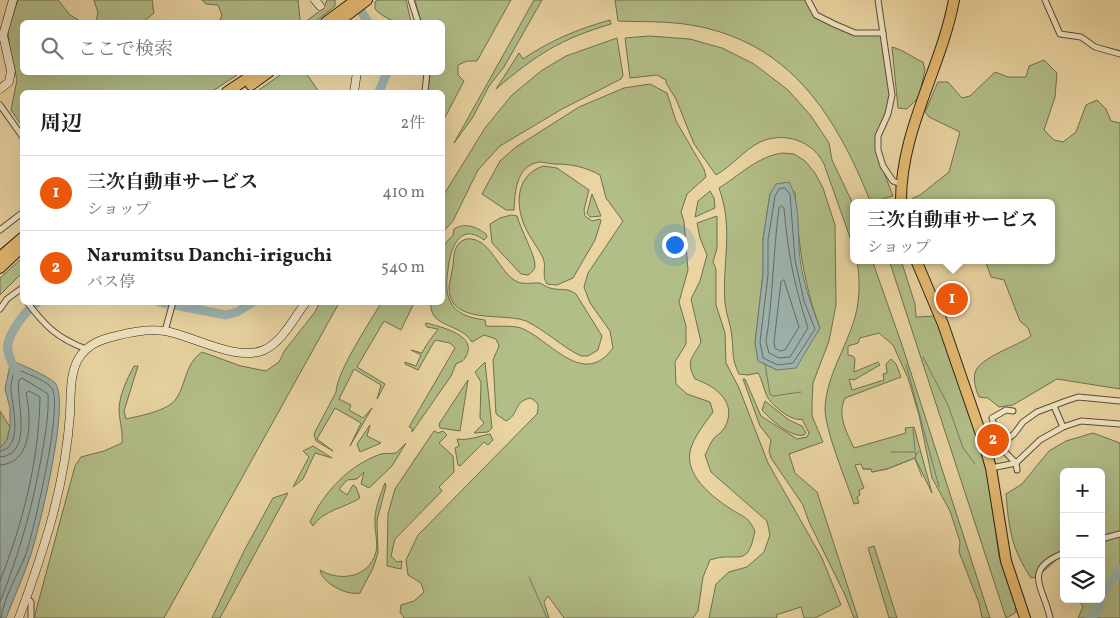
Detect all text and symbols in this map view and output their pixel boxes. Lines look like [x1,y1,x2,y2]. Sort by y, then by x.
search box [20,20,445,75]
icon: search [38,34,66,62]
text: ここで検索 [78,37,173,63]
text: 周辺 [40,110,82,139]
text: 2件 [400,113,425,135]
text: 三次自動車サービス [87,170,258,196]
text: 1 [53,182,59,204]
text: 410 m [382,182,425,204]
text: ショップ [87,199,151,221]
popup [850,199,1055,264]
text: 三次自動車サービス [867,208,1038,234]
your location [662,232,688,258]
text: ショップ [867,237,931,259]
text: Narumitsu Danchi-iriguchi [87,243,332,269]
text: 2 [52,257,60,279]
text: 540 m [381,257,425,279]
text: バス停 [87,272,135,294]
pin: 1 [936,280,968,318]
pin: 2 [977,421,1009,459]
map controls [1060,468,1105,603]
button: + [1060,468,1105,513]
button: − [1060,513,1105,558]
button: layers [1060,558,1105,603]

